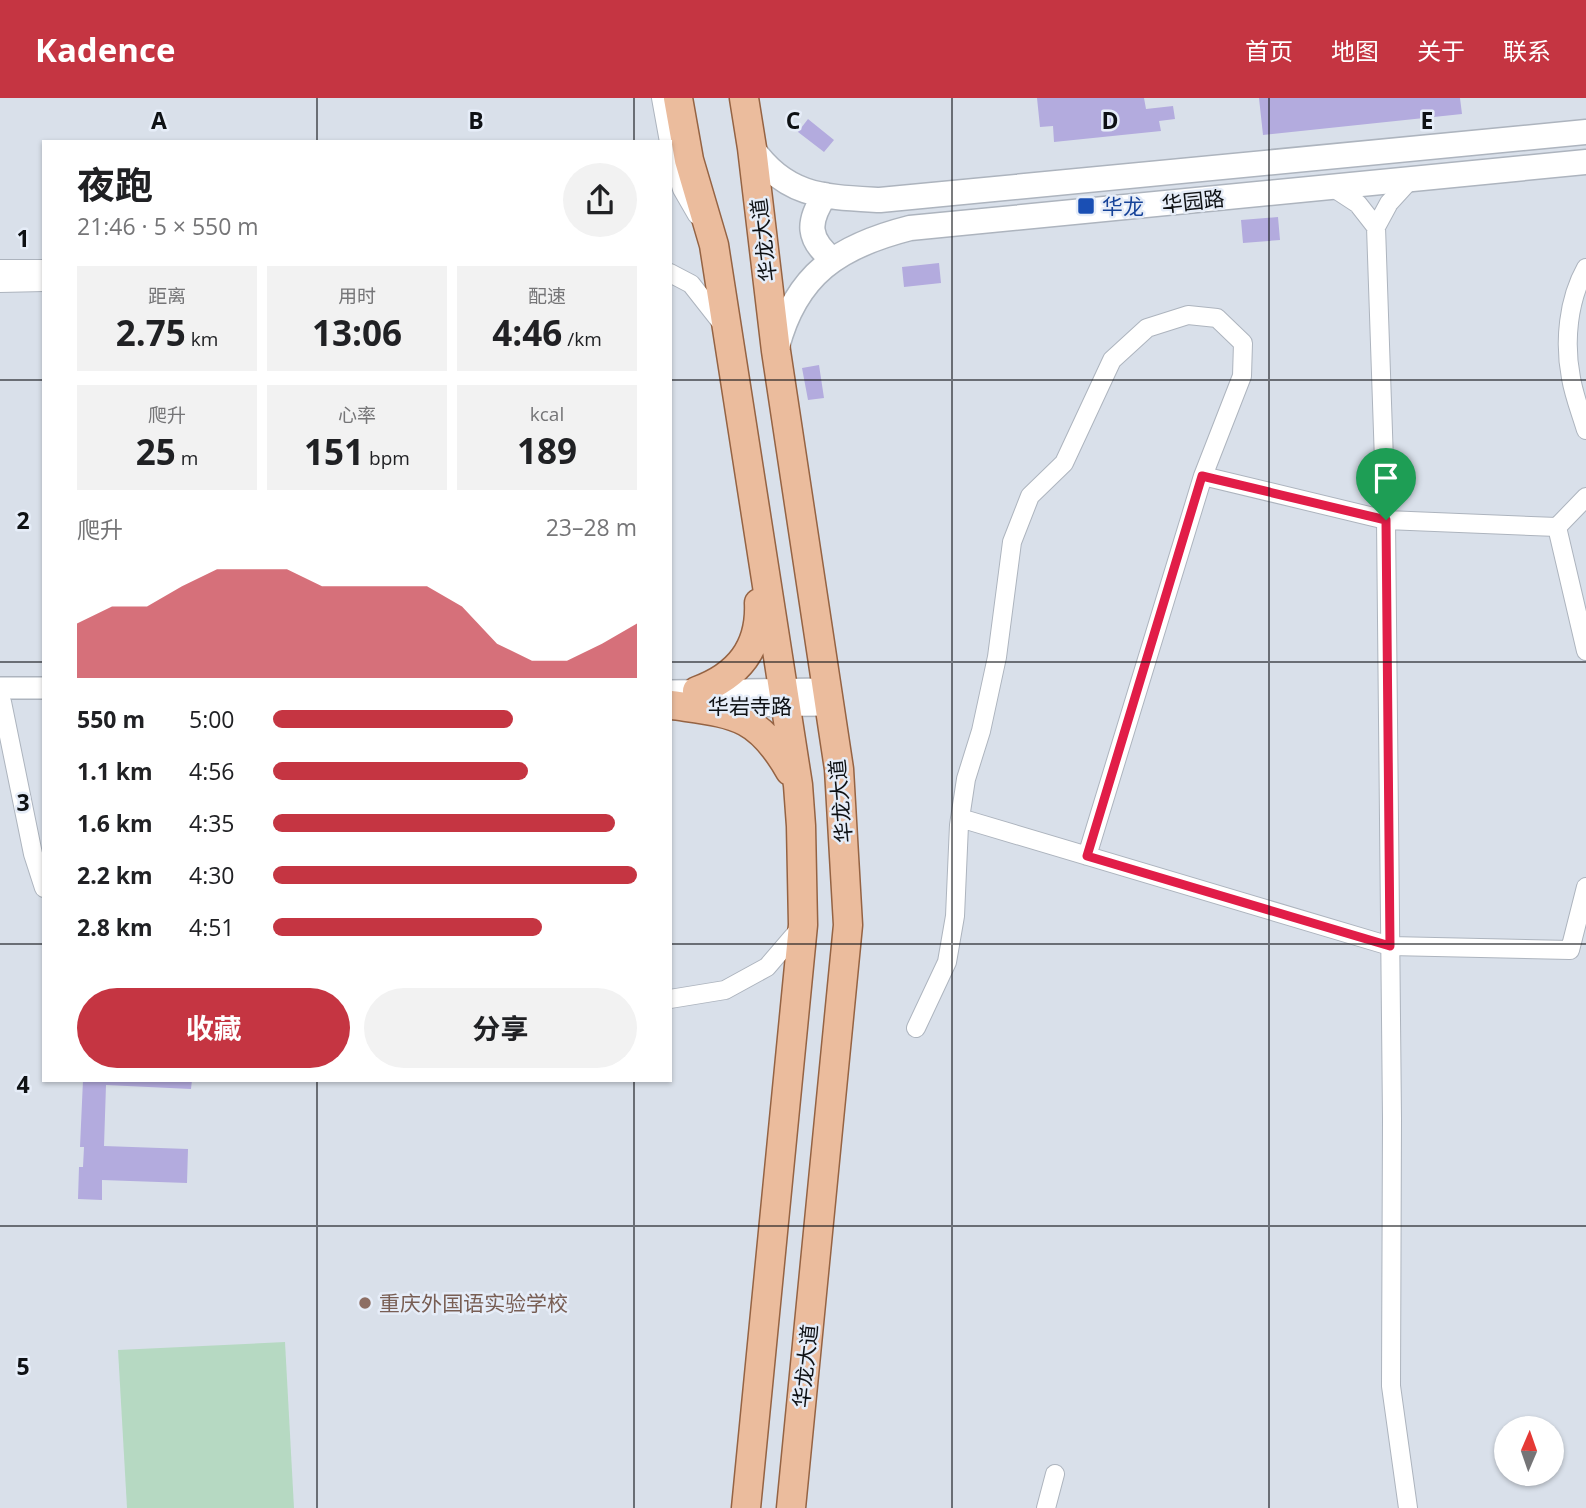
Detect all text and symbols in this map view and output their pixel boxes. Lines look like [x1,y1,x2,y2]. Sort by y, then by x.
text: Kadence [35,27,175,72]
text: 首页 [1245,34,1293,67]
text: 地图 [1331,34,1379,67]
text: 关于 [1417,34,1465,67]
text: 联系 [1503,34,1551,67]
text: A [151,104,167,136]
text: B [468,104,484,136]
text: C [786,104,800,136]
text: D [1101,104,1119,136]
text: E [1421,104,1433,136]
text: 夜跑 [77,158,153,210]
button: share [563,163,637,237]
street label: 华园路 [1160,184,1226,218]
place label: 华龙 [1102,192,1144,220]
marker: 华龙 [1076,196,1096,216]
street label: 华龙大道 [744,197,782,283]
text: 21:46 · 5 × 550 m [77,210,259,242]
text: 1 [16,222,30,254]
text: 距离 [148,283,186,309]
text: 用时 [338,283,376,309]
text: 配速 [528,283,566,309]
text: 2.75 [116,309,186,356]
text: 13:06 [312,309,402,356]
text: 4:46 [492,309,562,356]
text: km [186,326,218,352]
text: /km [562,326,602,352]
text: kcal [530,401,564,427]
text: 爬升 [148,402,186,428]
text: 心率 [338,402,376,428]
text: 189 [517,427,577,474]
text: 25 [136,428,176,475]
text: 151 [304,428,364,475]
text: m [176,445,198,471]
text: bpm [364,445,410,471]
pin [1356,448,1416,520]
icon: arrive [1367,459,1405,497]
text: 2 [16,504,30,536]
text: 23–28 m [546,511,637,543]
text: 爬升 [77,513,123,545]
street label: 华岩寺路 [708,692,792,720]
text: 550 m [77,703,145,735]
text: 5:00 [189,703,235,735]
text: 1.1 km [77,755,153,787]
text: 4:56 [189,755,235,787]
street label: 华龙大道 [822,758,858,844]
text: 3 [16,786,30,818]
text: 1.6 km [77,807,153,839]
text: 4:35 [189,807,235,839]
text: 2.2 km [77,859,153,891]
text: 4:30 [189,859,235,891]
text: 2.8 km [77,911,153,943]
text: 4:51 [189,911,235,943]
button: 收藏 [77,988,350,1068]
button: 分享 [364,988,637,1068]
text: 4 [16,1068,30,1100]
place label: 重庆外国语实验学校 [379,1289,568,1317]
marker: 重庆外国语实验学校 [357,1295,373,1311]
street label: 华龙大道 [787,1323,823,1409]
text: 5 [16,1350,30,1382]
north arrow [1494,1416,1564,1486]
map controls [1494,1416,1564,1486]

